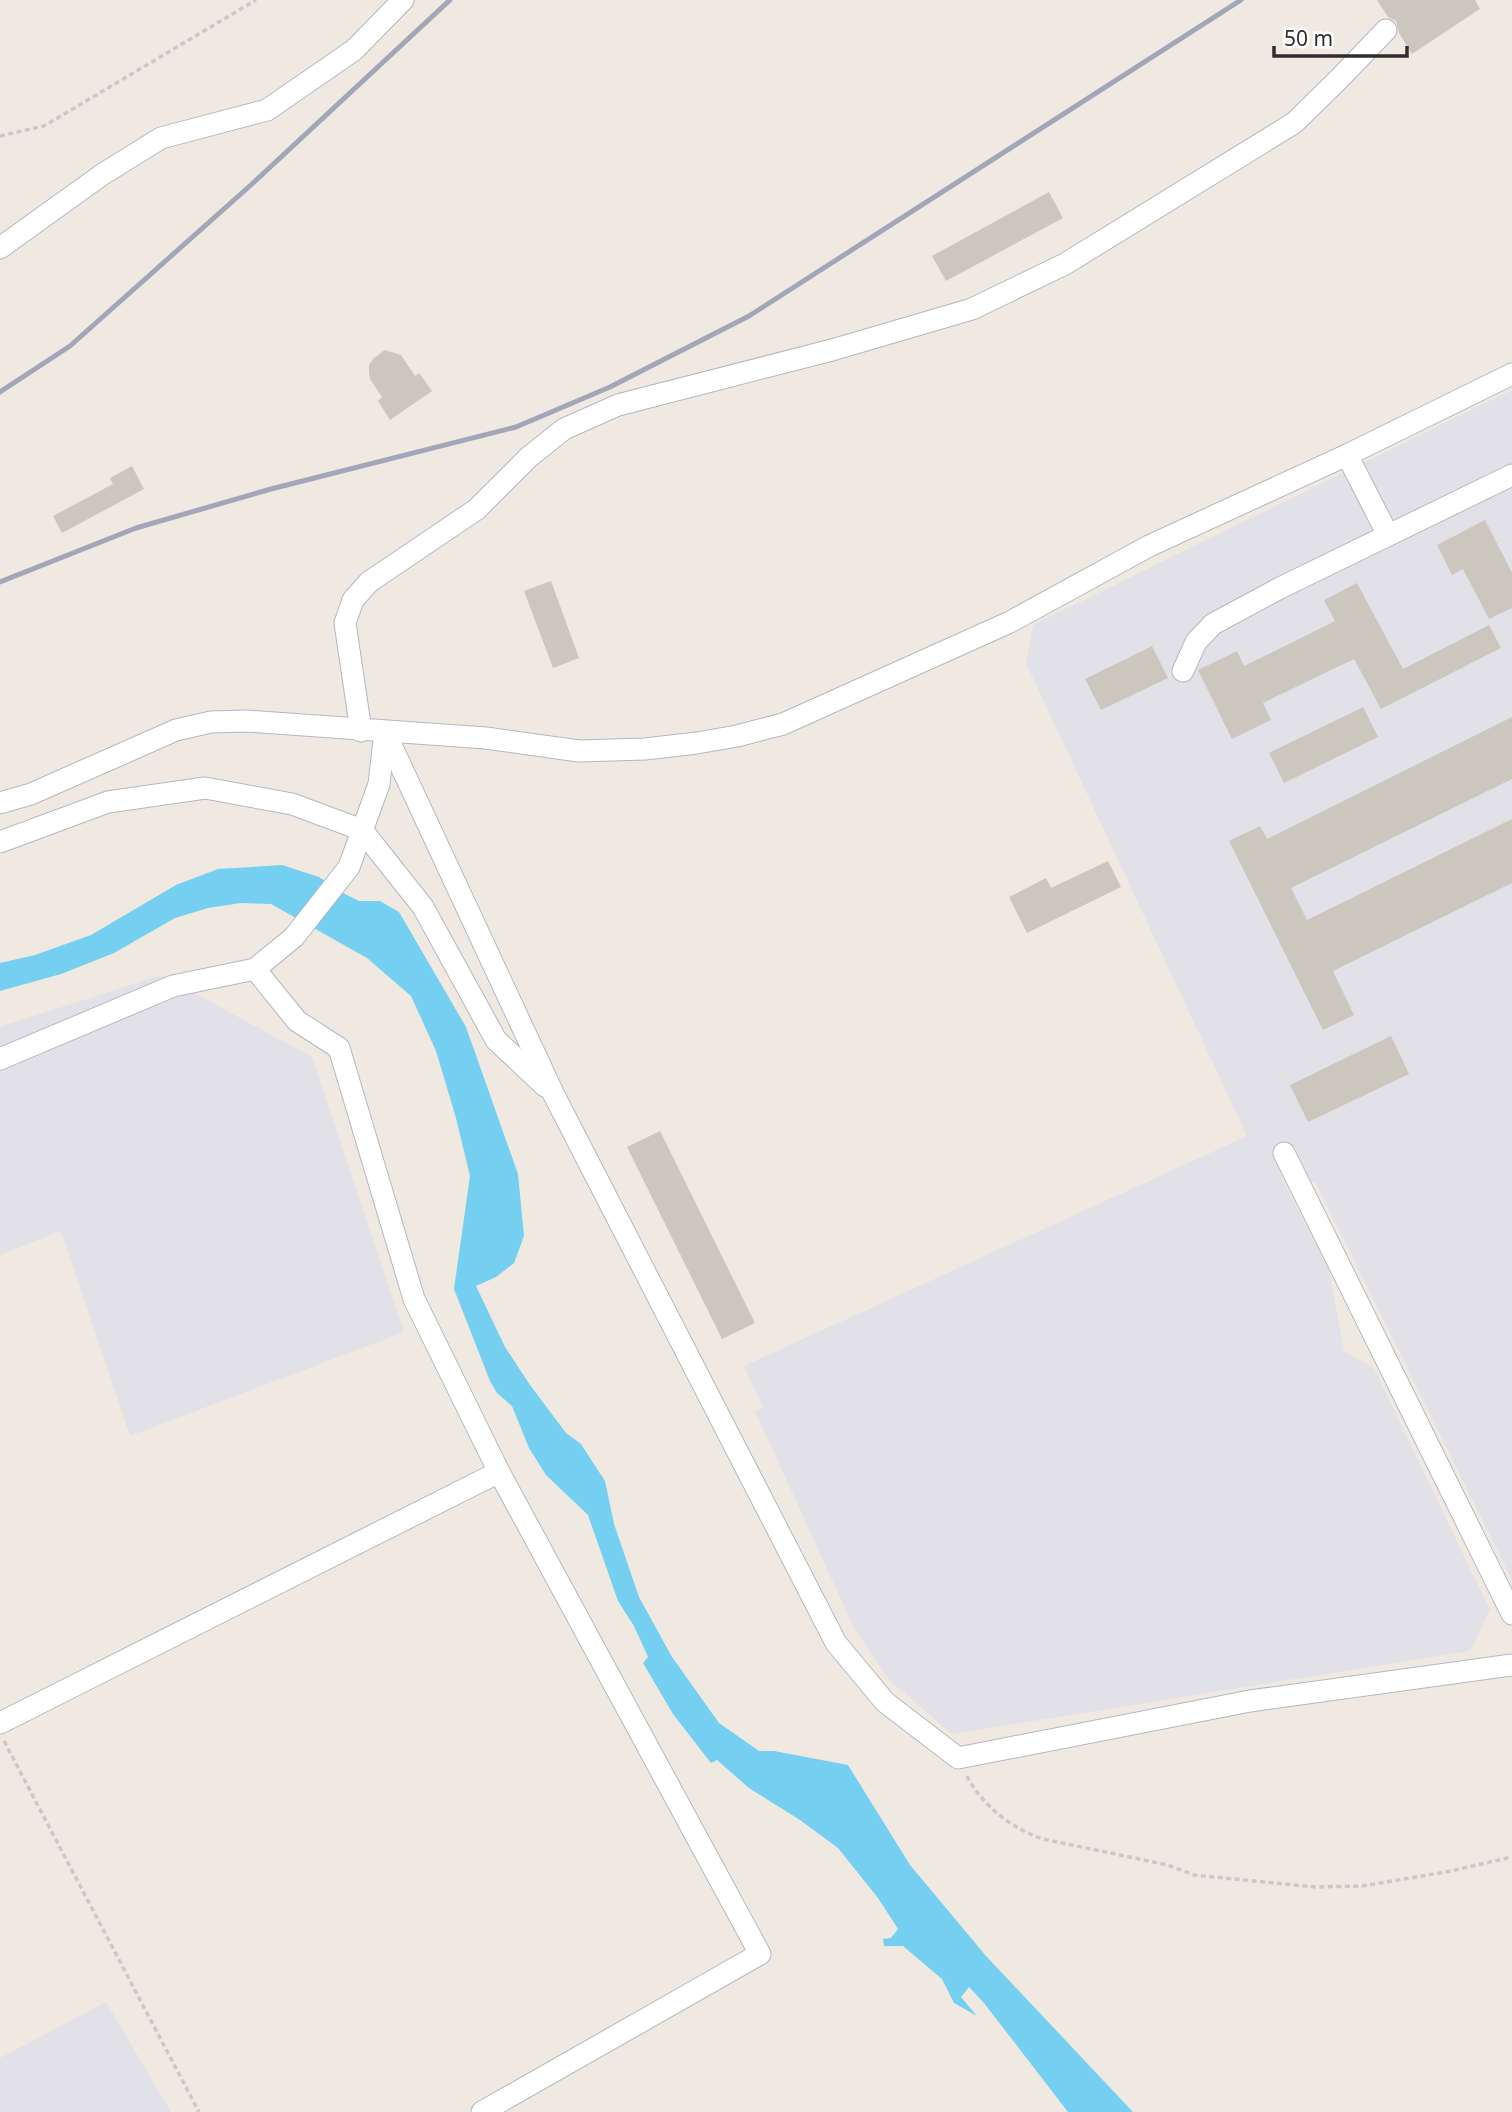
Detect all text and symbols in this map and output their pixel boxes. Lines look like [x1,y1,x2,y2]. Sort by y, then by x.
scale bar [1274,14,1407,58]
text: 50 m [1284,24,1333,52]

